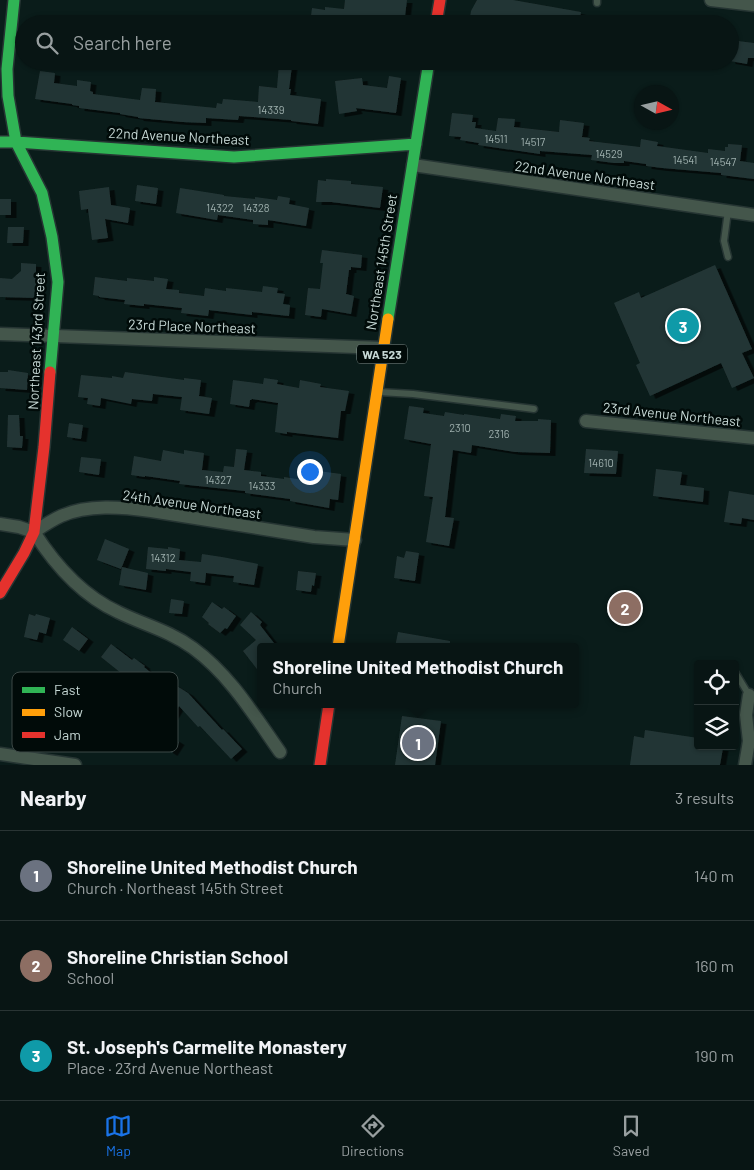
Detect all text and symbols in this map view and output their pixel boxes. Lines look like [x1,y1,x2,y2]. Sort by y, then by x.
search box [15,15,739,70]
icon: search [33,29,61,57]
text: Search here [73,31,172,54]
north arrow [634,85,679,130]
house number: 14339 [258,103,285,116]
street label: 22nd Avenue Northeast [108,124,250,148]
house number: 14511 [485,132,508,145]
house number: 14517 [521,135,545,148]
house number: 14529 [595,147,623,160]
house number: 14541 [673,153,697,166]
house number: 14547 [710,155,736,168]
street label: 22nd Avenue Northeast [514,157,656,193]
street label: Northeast 145th Street [362,193,400,331]
house number: 14322 [206,201,234,214]
house number: 14328 [242,201,270,214]
street label: Northeast 143rd Street [24,272,48,410]
pin: 3 [667,307,699,345]
street label: 23rd Place Northeast [128,315,256,337]
road number: WA 523 [357,344,407,364]
street label: 23rd Avenue Northeast [602,398,742,430]
house number: 2310 [449,421,471,434]
house number: 2316 [489,427,510,440]
house number: 14610 [588,456,614,469]
your location [297,459,323,485]
house number: 14327 [205,473,231,486]
house number: 14333 [249,479,275,492]
street label: 24th Avenue Northeast [122,486,262,522]
house number: 14312 [150,551,176,564]
pin: 2 [609,589,641,627]
popup [257,643,579,708]
text: Shoreline United Methodist Church [273,655,563,678]
map controls [694,660,739,750]
button: locate [694,660,739,705]
legend [12,672,178,752]
text: Church [273,678,322,697]
text: Fast [54,681,80,698]
text: Slow [54,703,83,720]
button: layers [694,705,739,750]
pin: 1 [402,724,434,762]
text: Jam [54,726,81,743]
text: Nearby [20,785,86,810]
text: 3 results [675,788,734,807]
text: Shoreline United Methodist Church [67,855,358,878]
text: 1 [33,866,39,885]
text: 140 m [694,866,734,885]
text: Church · Northeast 145th Street [67,878,284,897]
text: Shoreline Christian School [67,945,288,968]
text: 2 [32,956,40,975]
text: 160 m [695,956,734,975]
text: School [67,968,114,987]
text: St. Joseph's Carmelite Monastery [67,1035,347,1058]
text: 3 [32,1046,40,1065]
text: 190 m [695,1046,734,1065]
text: Place · 23rd Avenue Northeast [67,1058,273,1077]
tab: Map [104,1112,132,1159]
tab: Directions [341,1112,404,1159]
tab: Saved [613,1112,650,1159]

